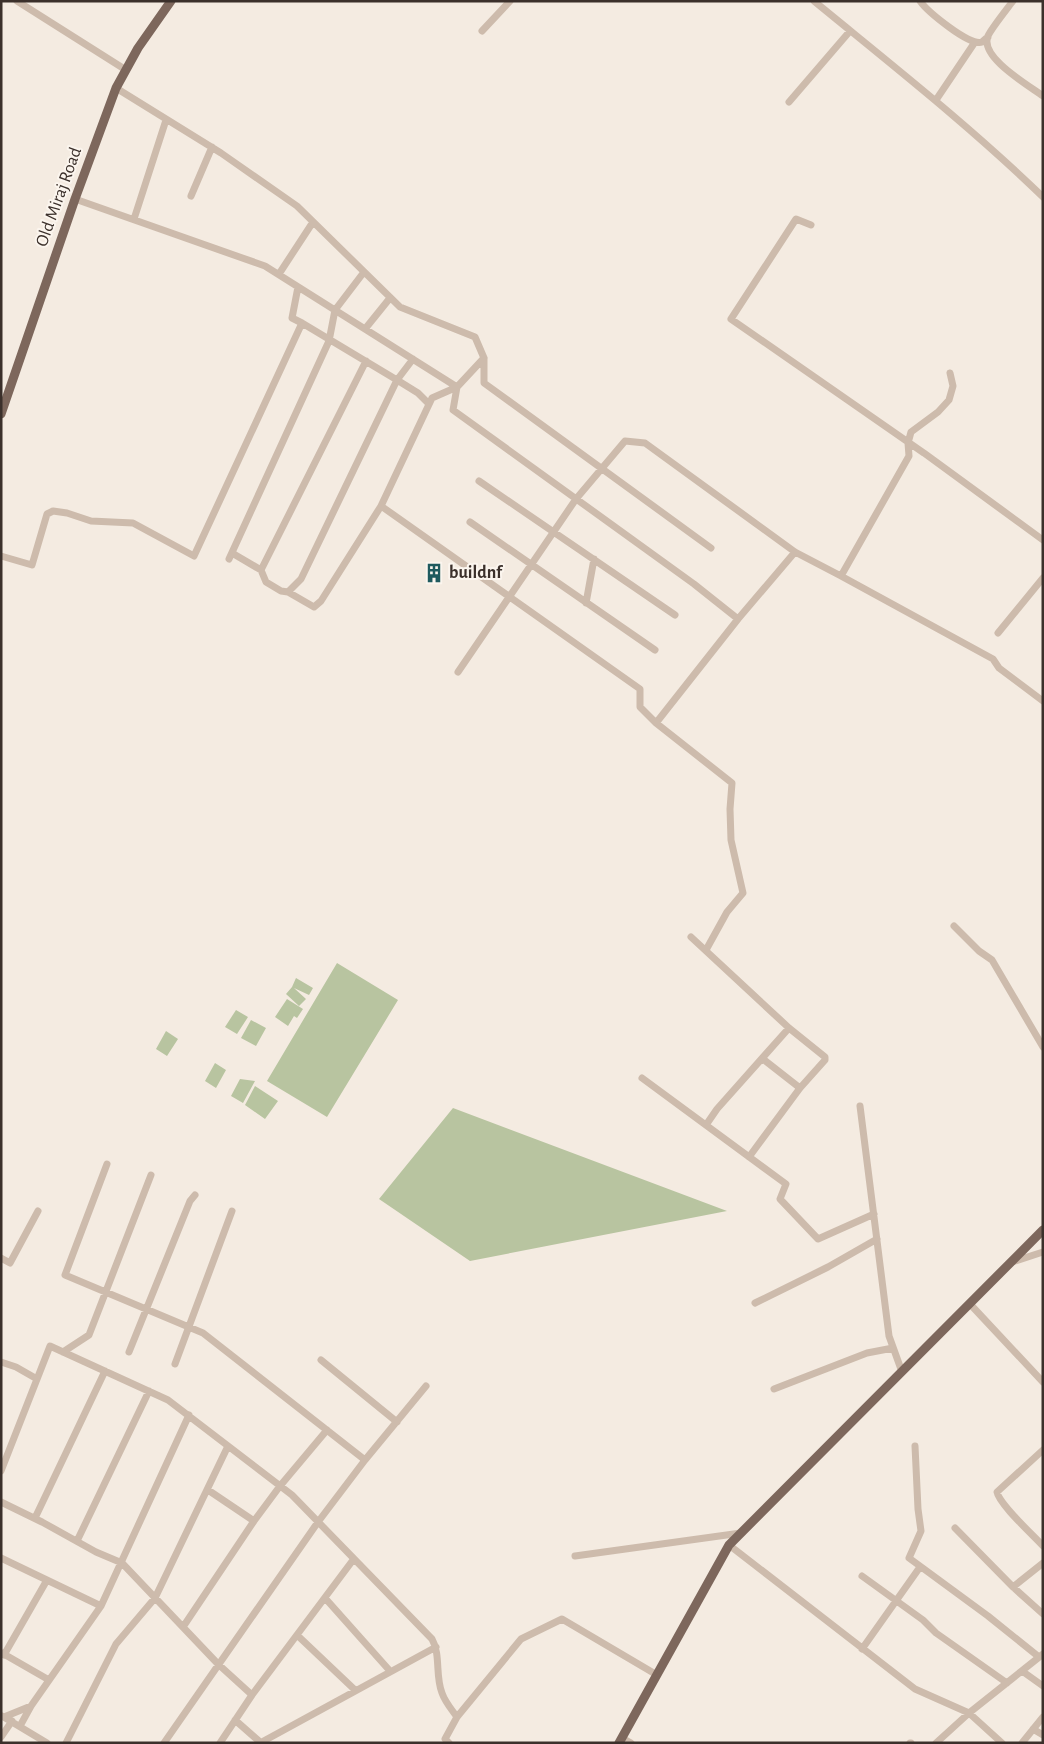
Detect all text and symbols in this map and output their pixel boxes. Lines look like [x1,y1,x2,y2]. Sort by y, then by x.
street label: Old Miraj Road [33,145,85,249]
building icon: buildnf [423,562,445,584]
place label: buildnf [449,564,504,582]

